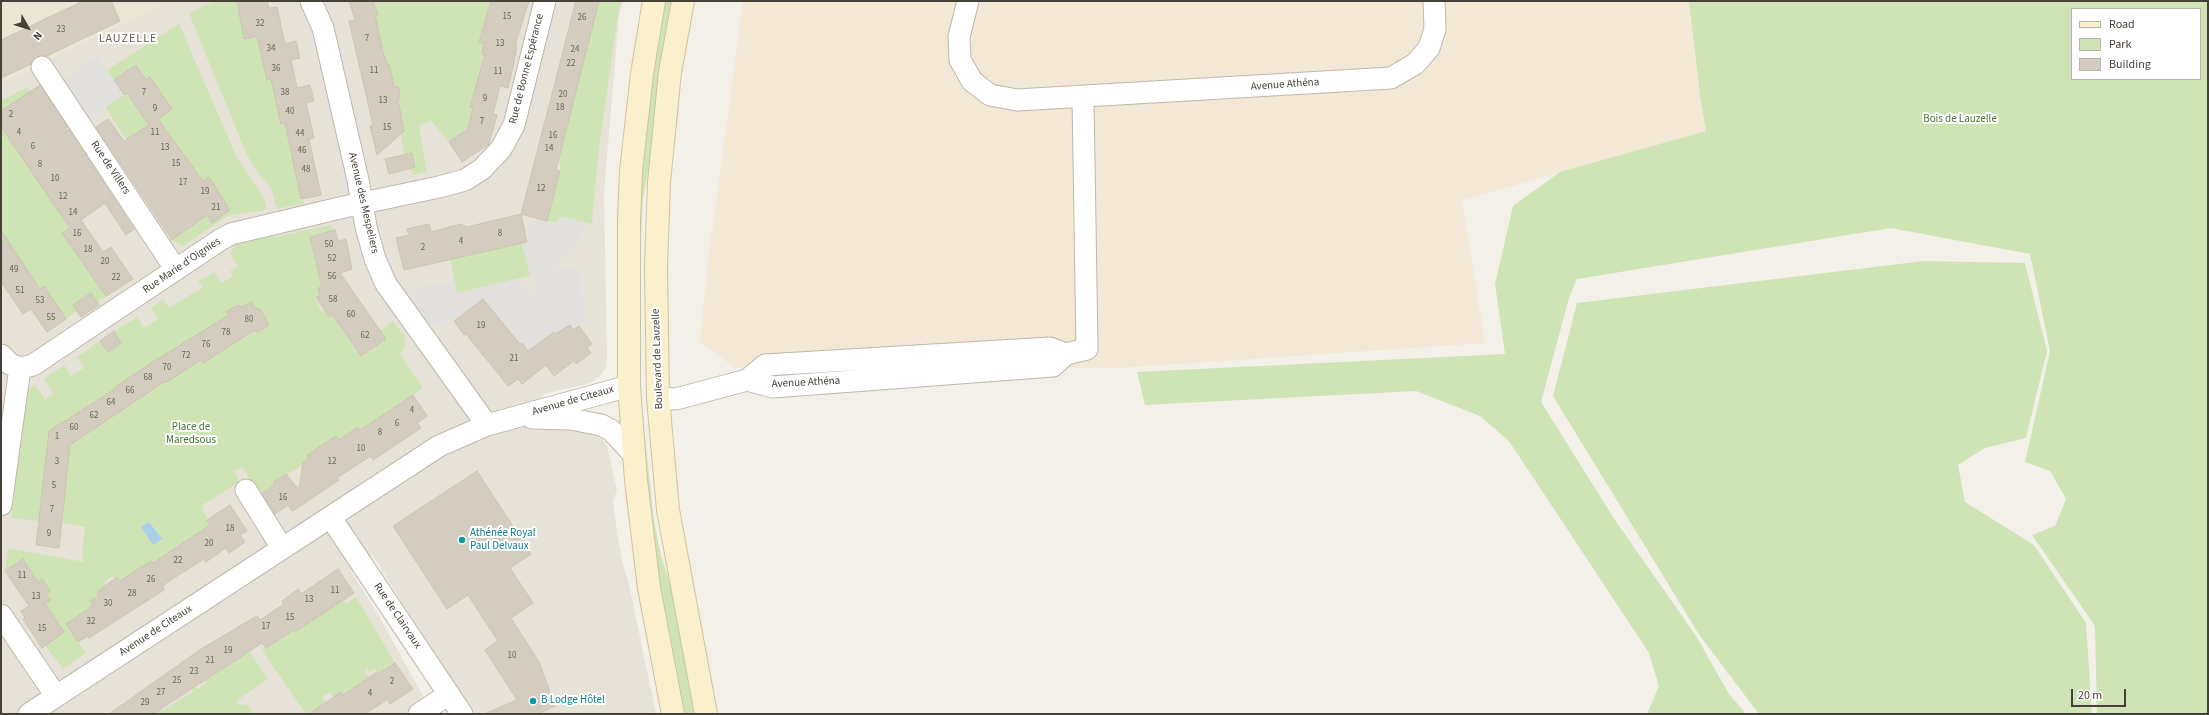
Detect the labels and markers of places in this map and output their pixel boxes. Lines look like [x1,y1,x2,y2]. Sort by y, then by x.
place label: Athénée Royal Paul Delvaux [470,527,535,553]
marker: Athénée Royal Paul Delvaux [457,535,467,545]
place label: B Lodge Hôtel [541,694,605,708]
marker: B Lodge Hôtel [528,696,538,706]

